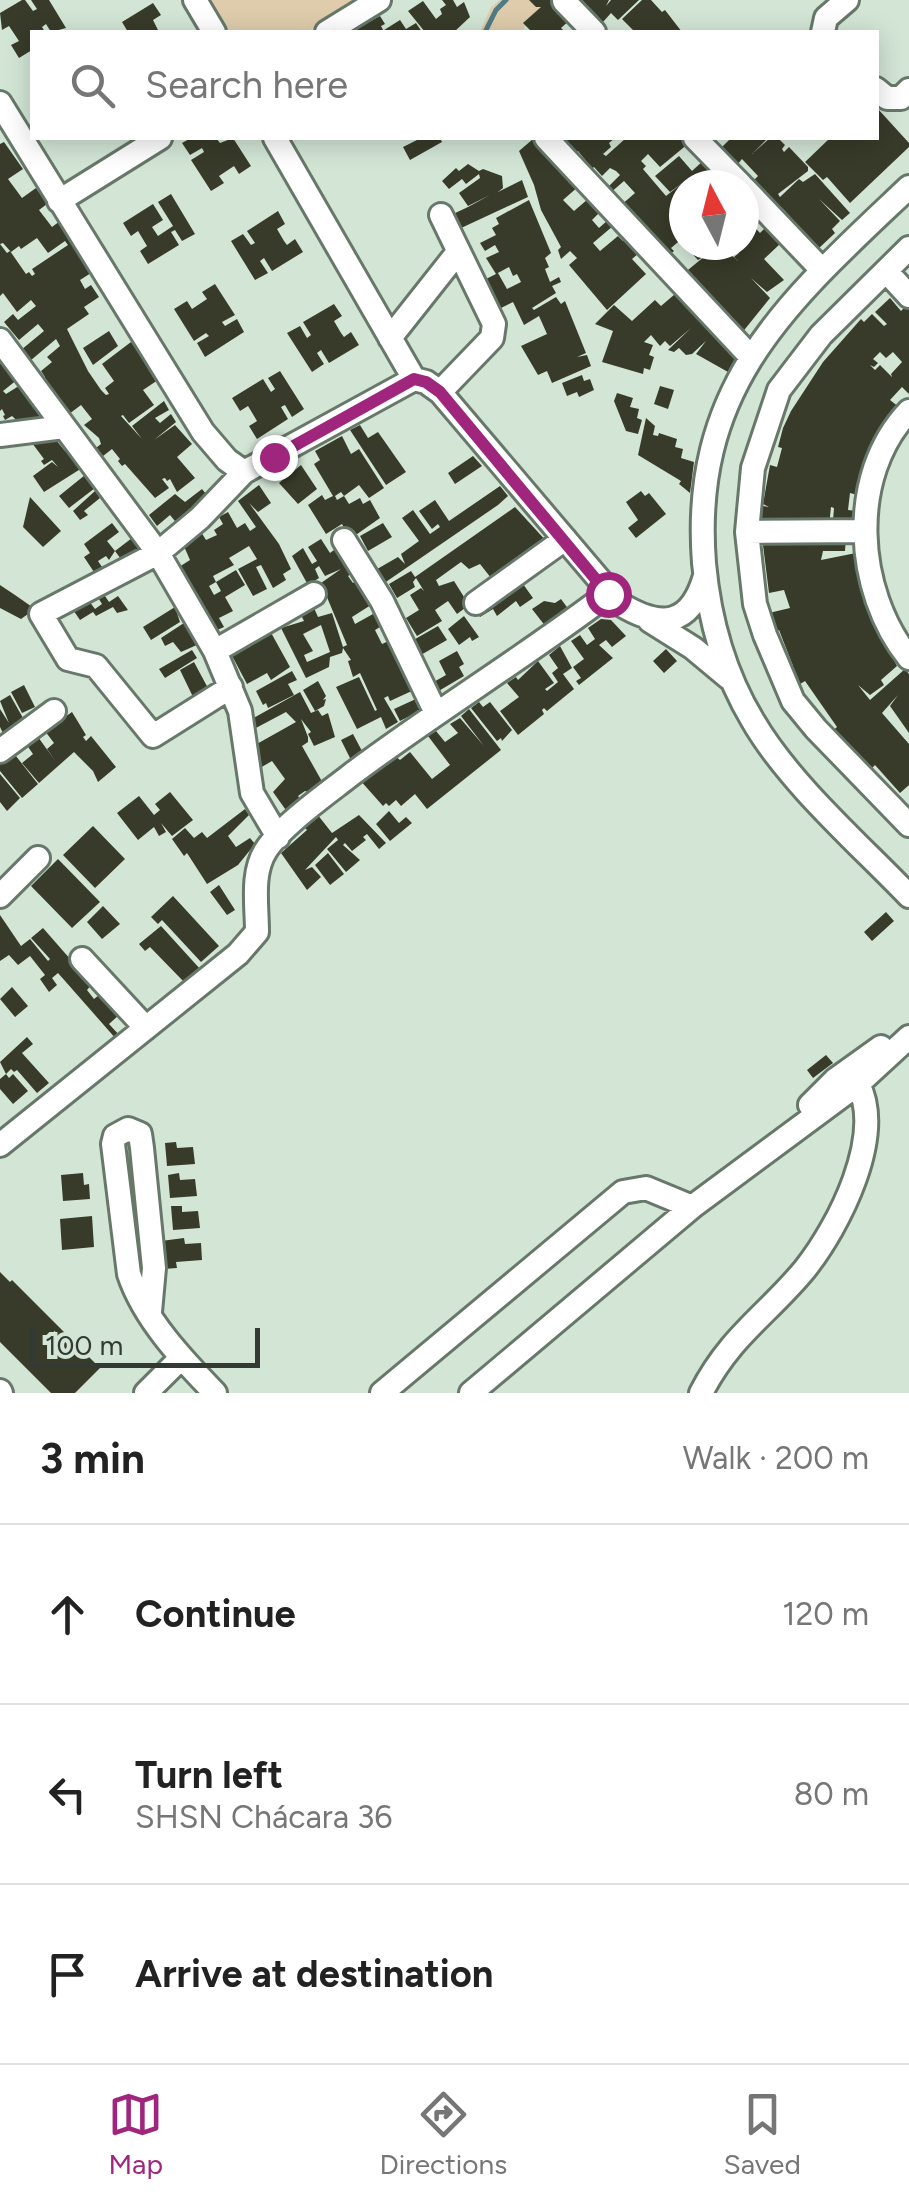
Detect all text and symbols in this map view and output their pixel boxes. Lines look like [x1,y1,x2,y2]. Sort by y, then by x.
search box [30,30,879,140]
icon: search [65,58,120,113]
text: Search here [145,62,348,108]
north arrow [669,170,759,260]
route end [252,435,298,481]
route start [586,572,632,618]
scale bar [30,1323,260,1368]
text: 100 m [45,1328,123,1362]
text: 3 min [40,1433,145,1484]
text: Walk · 200 m [683,1439,869,1477]
icon: ahead [40,1587,95,1642]
text: Continue [135,1591,296,1637]
text: 120 m [782,1595,869,1633]
text: Turn left [135,1752,283,1798]
icon: left [40,1767,95,1822]
text: 80 m [794,1775,869,1813]
text: SHSN Chácara 36 [135,1798,392,1836]
icon: arrive [40,1947,95,2002]
text: Arrive at destination [135,1951,493,1997]
tab: Map [108,2087,163,2181]
tab: Directions [380,2087,507,2181]
tab: Saved [724,2087,801,2181]

